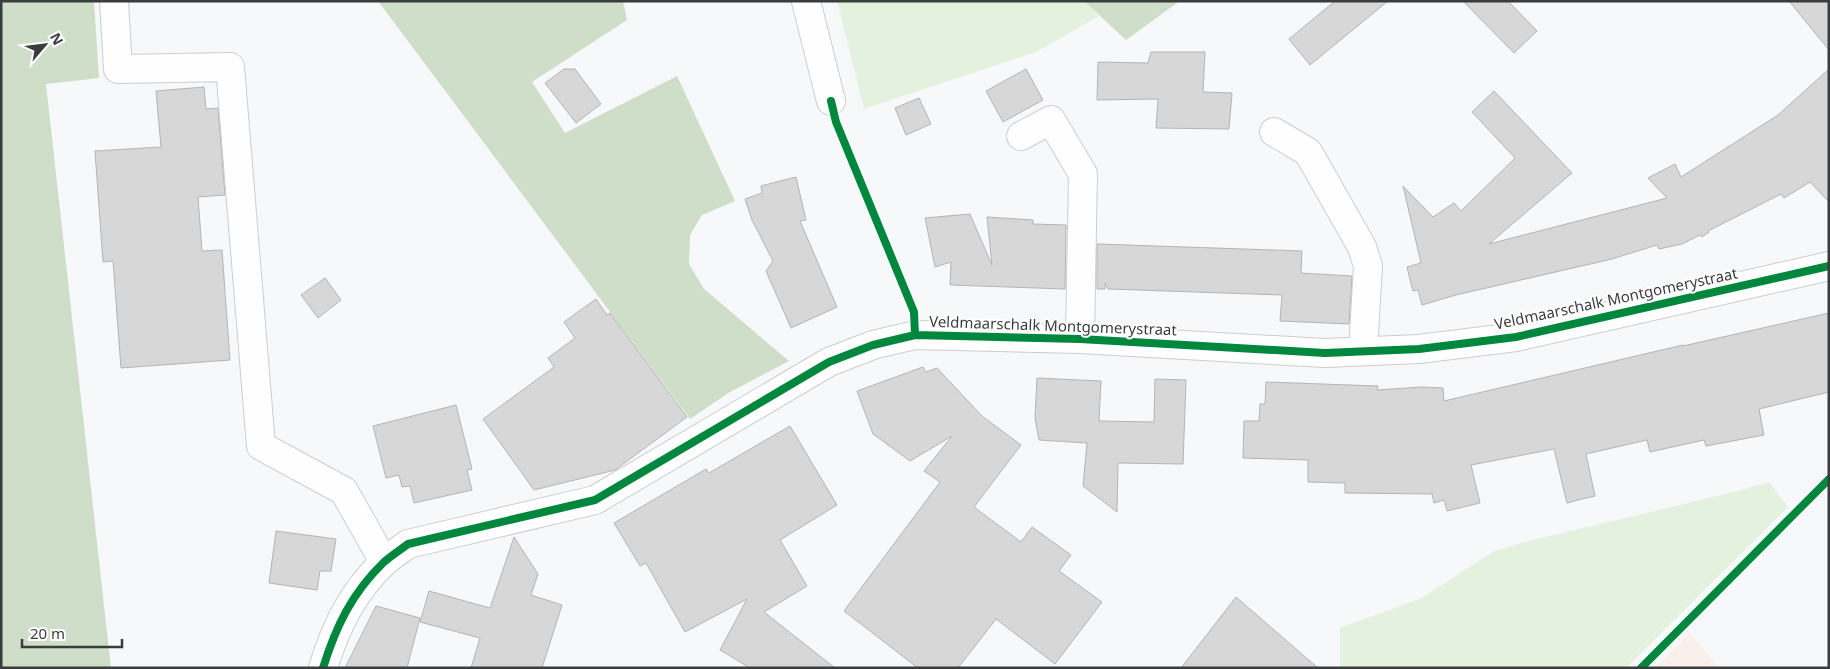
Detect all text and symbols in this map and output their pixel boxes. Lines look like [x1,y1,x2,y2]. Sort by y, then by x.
north arrow [20,20,70,70]
text: N [46,29,68,48]
street label: Veldmaarschalk Montgomerystraat [1492,262,1740,334]
street label: Veldmaarschalk Montgomerystraat [929,311,1178,339]
scale bar [22,616,122,648]
text: 20 m [30,623,65,643]

